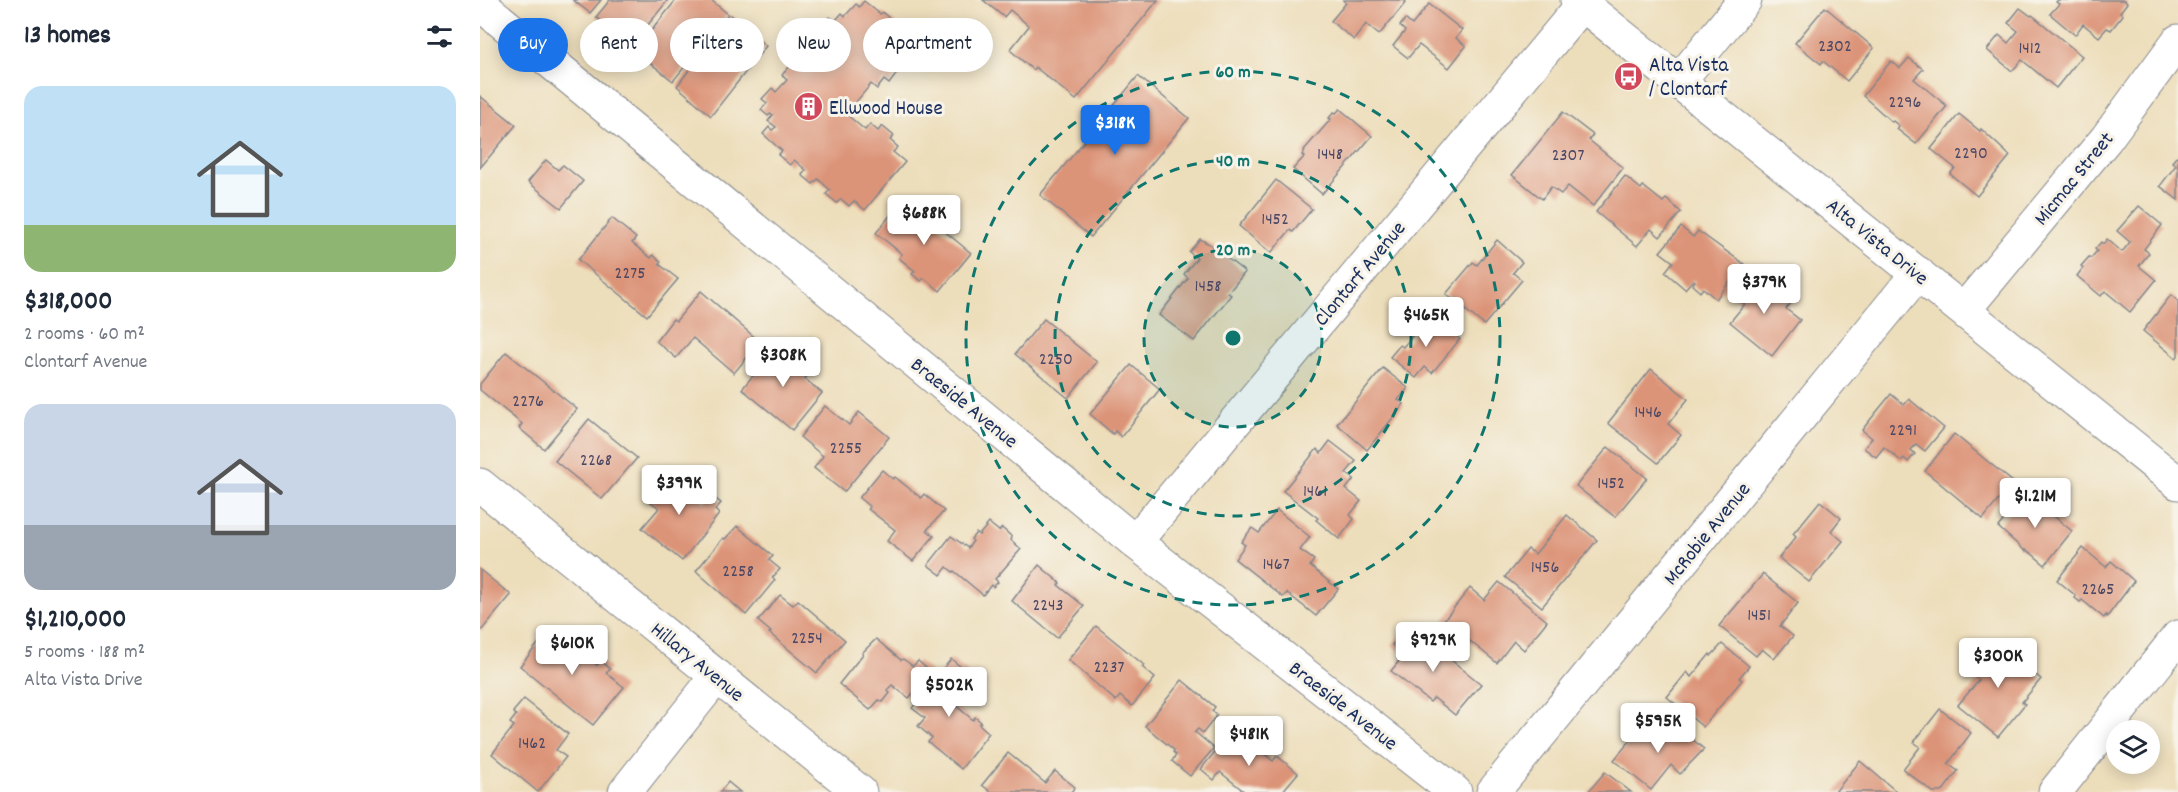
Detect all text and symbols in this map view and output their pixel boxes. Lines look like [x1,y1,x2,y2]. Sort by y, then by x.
text: 13 homes [24,18,111,55]
chip: Buy [498,18,568,72]
chip: Rent [580,18,658,72]
chip: Filters [670,18,764,72]
chip: New [776,18,851,72]
chip: Apartment [863,18,993,72]
icon: filters [423,20,456,53]
house number: 2302 [1818,35,1852,60]
house number: 1412 [2018,37,2042,62]
place label: Alta Vista / Clontarf [1649,52,1729,106]
bus stop icon: Alta Vista / Clontarf [1612,60,1644,92]
text: 60 m [1215,61,1251,86]
building icon: Ellwood House [792,91,824,123]
house number: 2296 [1889,91,1921,116]
place label: Ellwood House [829,95,943,125]
pin: $318K [1073,105,1157,156]
text: $318K [1095,110,1135,138]
icon: home [186,125,294,233]
street label: Micmac Street [2028,126,2123,233]
house number: 2290 [1954,142,1988,167]
house number: 1448 [1317,143,1343,168]
house number: 2307 [1552,144,1584,169]
text: 40 m [1216,150,1250,175]
street label: Alta Vista Drive [1818,192,1934,294]
pin: $688K [882,195,966,246]
text: $688K [901,200,947,228]
house number: 1452 [1261,208,1289,233]
street label: Clontarf Avenue [1308,216,1414,334]
text: 20 m [1216,239,1250,264]
house number: 2275 [615,262,645,287]
pin: $379K [1722,264,1806,315]
text: $379K [1741,269,1787,297]
house number: 1458 [1195,275,1221,300]
text: $318,000 [24,284,112,321]
pin: $465K [1384,297,1468,348]
text: $465K [1403,302,1449,330]
text: 2 rooms · 60 m² [24,321,145,349]
centre of rings [1223,328,1243,348]
pin: $308K [741,337,825,388]
text: $308K [759,342,807,370]
house number: 2250 [1039,348,1073,373]
text: Clontarf Avenue [24,349,147,377]
street label: Braeside Avenue [903,351,1023,457]
house number: 2276 [512,390,544,415]
house number: 1446 [1634,401,1662,426]
house number: 2291 [1889,419,1917,444]
house number: 2255 [830,437,862,462]
icon: home [186,443,294,551]
house number: 2268 [580,449,612,474]
pin: $399K [637,465,721,516]
text: $399K [656,470,702,498]
house number: 1452 [1597,472,1625,497]
street label: McRobie Avenue [1657,477,1759,593]
pin: $1.21M [1986,478,2084,529]
house number: 1461 [1303,480,1327,505]
text: $1.21M [2014,483,2056,511]
house number: 1467 [1262,553,1290,578]
house number: 1456 [1531,556,1559,581]
house number: 2258 [722,560,754,585]
house number: 2265 [2082,578,2114,603]
house number: 2243 [1032,594,1064,619]
text: $1,210,000 [24,602,127,639]
house number: 1451 [1747,604,1771,629]
street label: Hillary Avenue [643,616,749,711]
pin: $929K [1391,622,1475,673]
pin: $610K [530,625,614,676]
house number: 2254 [791,627,823,652]
text: $929K [1410,627,1456,655]
text: $610K [550,630,594,658]
pin: $300K [1956,638,2040,689]
text: 5 rooms · 188 m² [24,639,145,667]
text: $300K [1973,643,2023,671]
street label: Braeside Avenue [1281,655,1403,759]
house number: 2237 [1094,656,1124,681]
text: Alta Vista Drive [24,667,143,695]
pin: $502K [907,667,991,718]
text: $502K [925,672,973,700]
pin: $595K [1616,703,1700,754]
text: $595K [1634,708,1682,736]
pin: $481K [1207,716,1291,767]
map controls [2106,720,2160,774]
button: layers [2106,720,2160,774]
text: $481K [1229,721,1269,749]
house number: 1462 [518,732,546,757]

